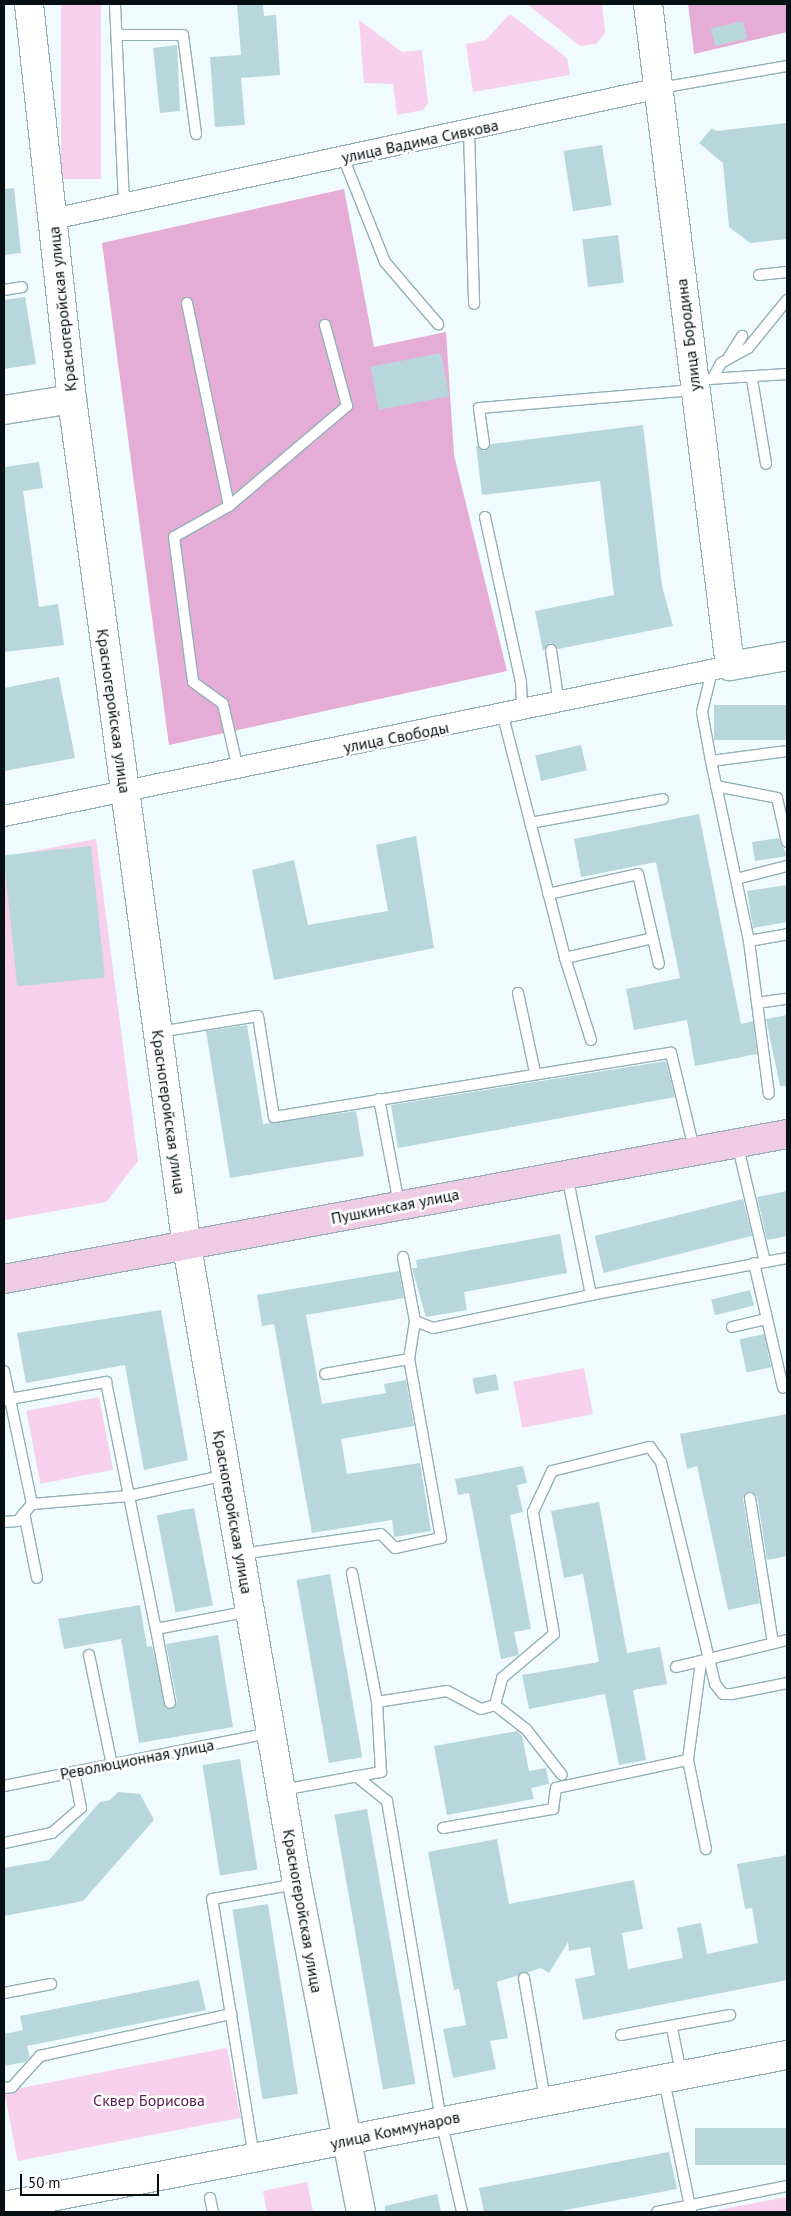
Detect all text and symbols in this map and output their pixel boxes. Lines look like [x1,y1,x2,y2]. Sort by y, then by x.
street label: улица Вадима Сивкова [340,115,500,167]
street label: Красногеройская улица [44,225,80,393]
street label: улица Бородина [672,278,704,392]
street label: Красногеройская улица [93,628,135,794]
street label: улица Свободы [342,717,450,757]
street label: Красногеройская улица [148,1029,190,1195]
street label: Пушкинская улица [329,1184,461,1228]
street label: Красногеройская улица [209,1429,257,1595]
street label: Революционная улица [58,1735,216,1783]
street label: Красногеройская улица [279,1828,327,1994]
park label: Сквер Борисова [93,2090,205,2110]
street label: улица Коммунаров [328,2107,462,2153]
scale bar [22,2164,161,2196]
text: 50 m [28,2173,61,2192]

